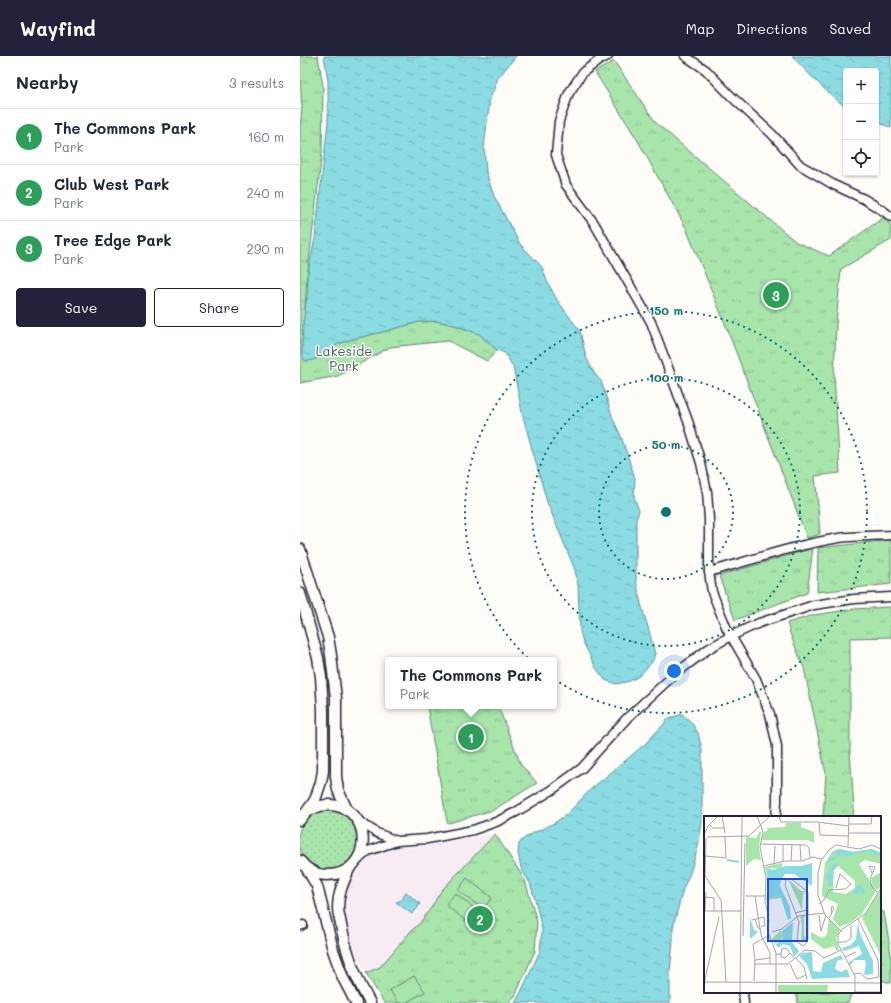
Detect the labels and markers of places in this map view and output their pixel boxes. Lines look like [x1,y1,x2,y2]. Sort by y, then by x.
pin: 3 [763,280,789,310]
centre of rings [659,505,673,519]
pin: 1 [458,722,484,752]
pin: 2 [467,904,493,934]

